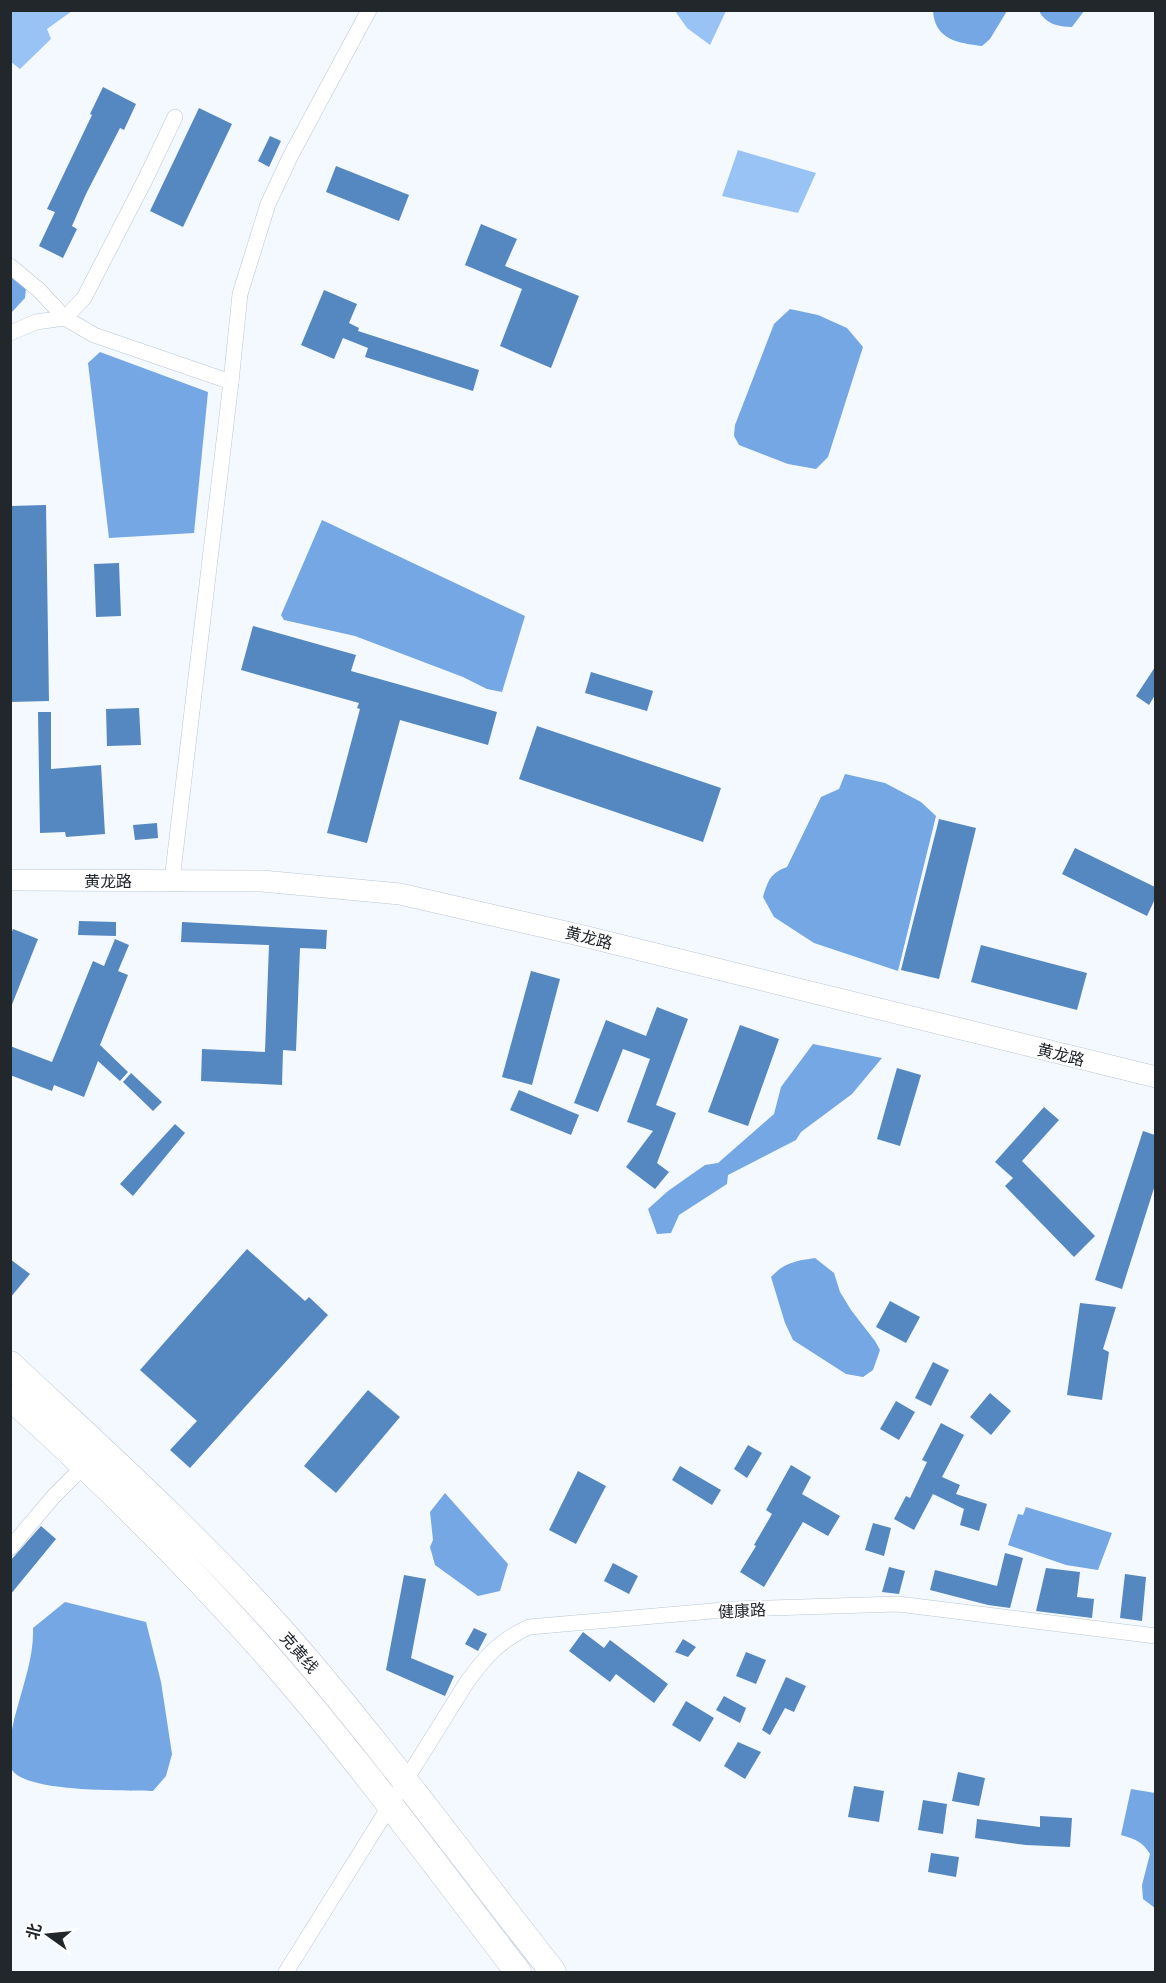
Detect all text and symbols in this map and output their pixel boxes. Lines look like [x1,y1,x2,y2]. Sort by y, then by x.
street label: 黄龙路 [84,871,132,890]
street label: 黄龙路 [563,922,615,952]
street label: 黄龙路 [1035,1039,1087,1069]
street label: 健康路 [718,1599,766,1621]
street label: 克黄线 [277,1628,323,1676]
north arrow [18,1905,78,1965]
text: 北 [22,1921,44,1941]

